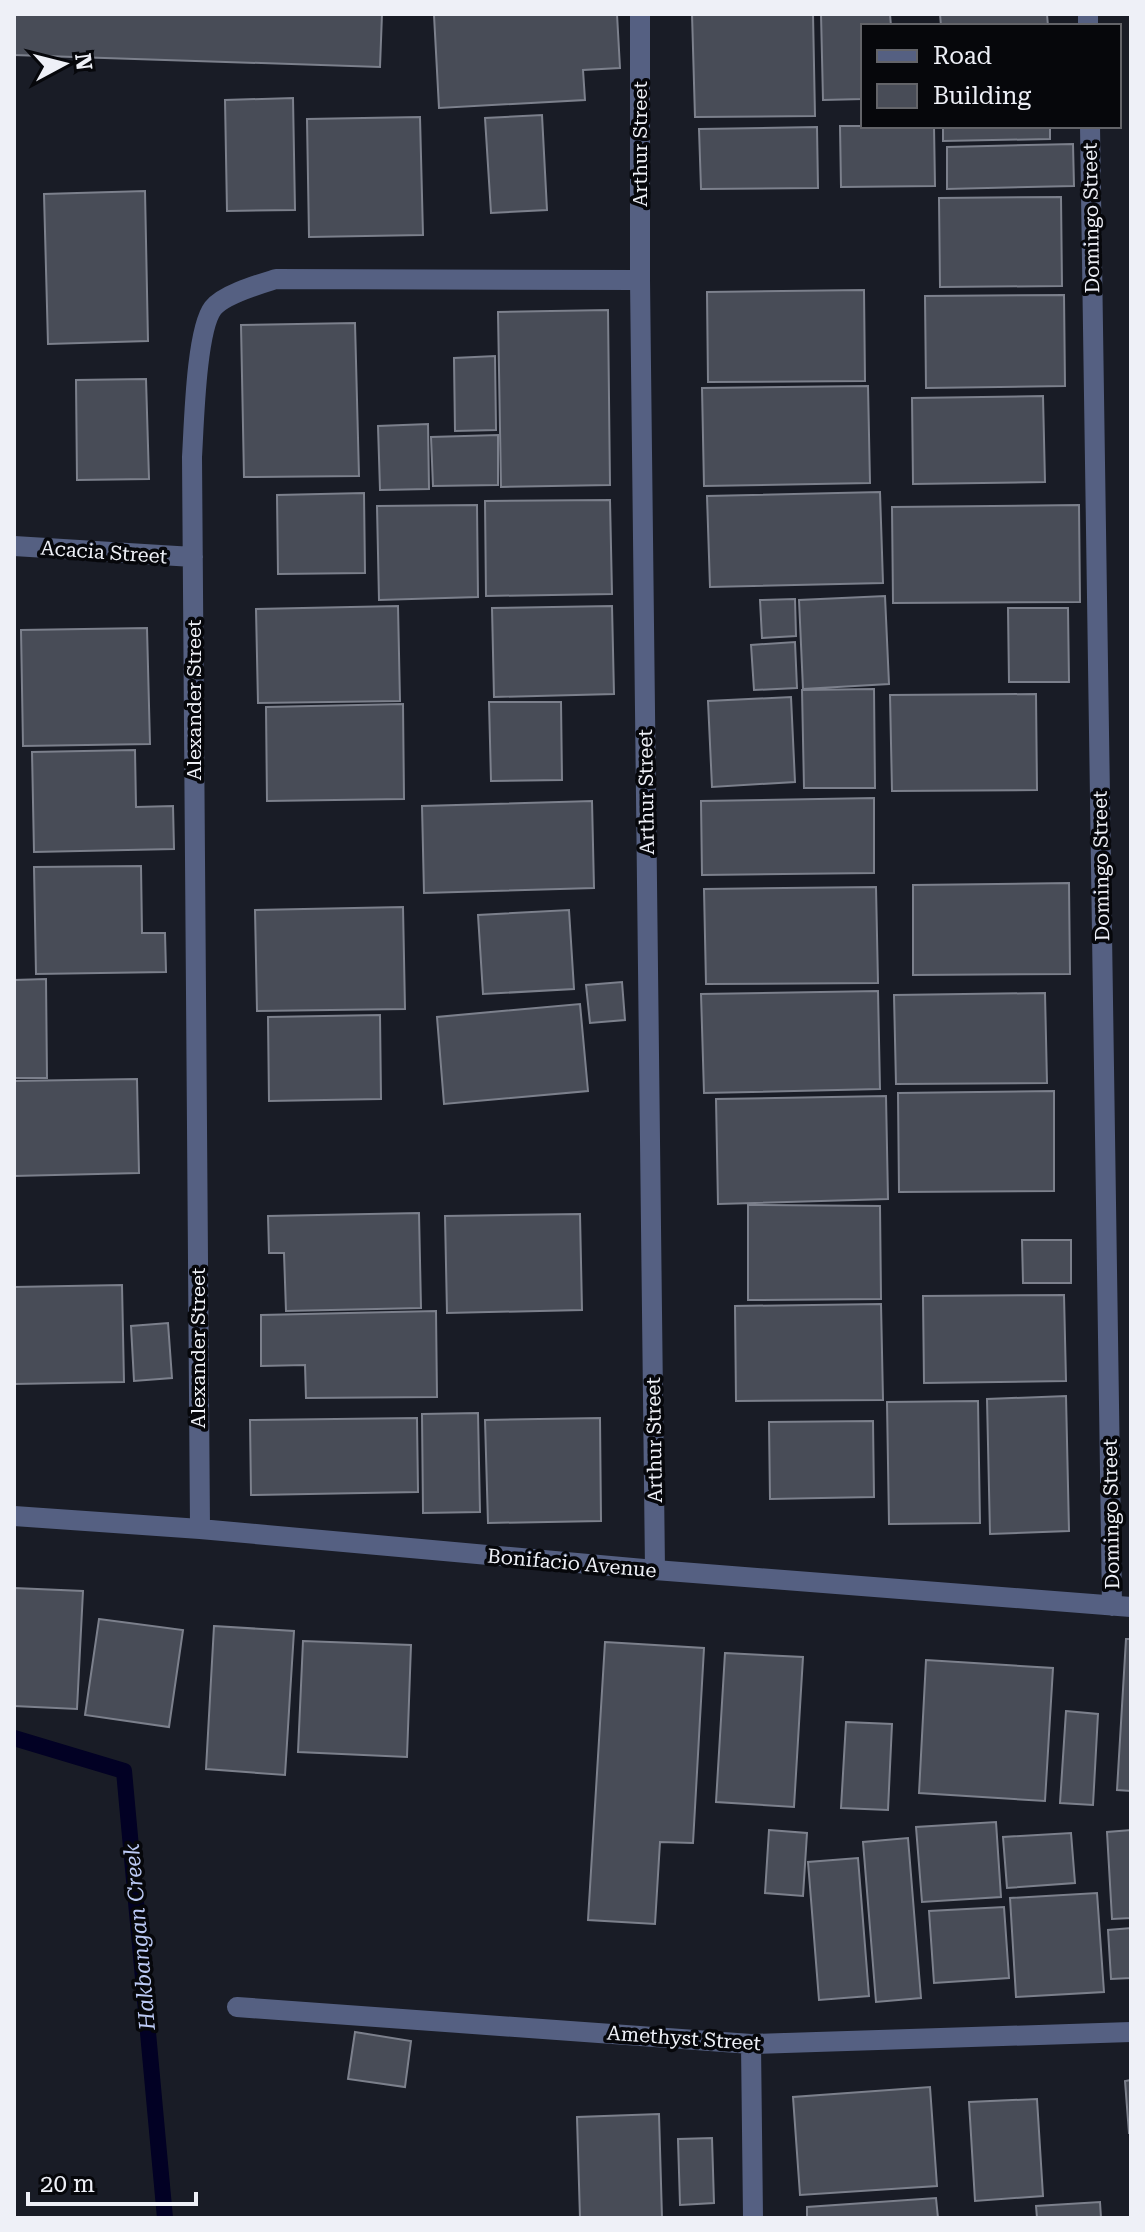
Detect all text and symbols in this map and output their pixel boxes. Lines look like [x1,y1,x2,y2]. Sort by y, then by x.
north arrow [24,24,104,104]
legend [861,24,1121,128]
text: Road [933,42,992,70]
text: N [70,52,97,72]
street label: Arthur Street [628,81,652,207]
text: Building [933,82,1031,110]
street label: Domingo Street [1078,142,1104,294]
street label: Acacia Street [40,536,169,568]
street label: Alexander Street [182,619,206,780]
street label: Arthur Street [633,728,659,855]
street label: Domingo Street [1088,790,1114,942]
street label: Alexander Street [186,1267,210,1428]
street label: Arthur Street [641,1376,667,1503]
street label: Domingo Street [1098,1438,1124,1590]
street label: Bonifacio Avenue [486,1544,658,1582]
water label: Hakbangan Creek [119,1843,160,2032]
street label: Amethyst Street [606,2021,762,2055]
scale bar [28,2156,196,2206]
text: 20 m [40,2170,95,2198]

